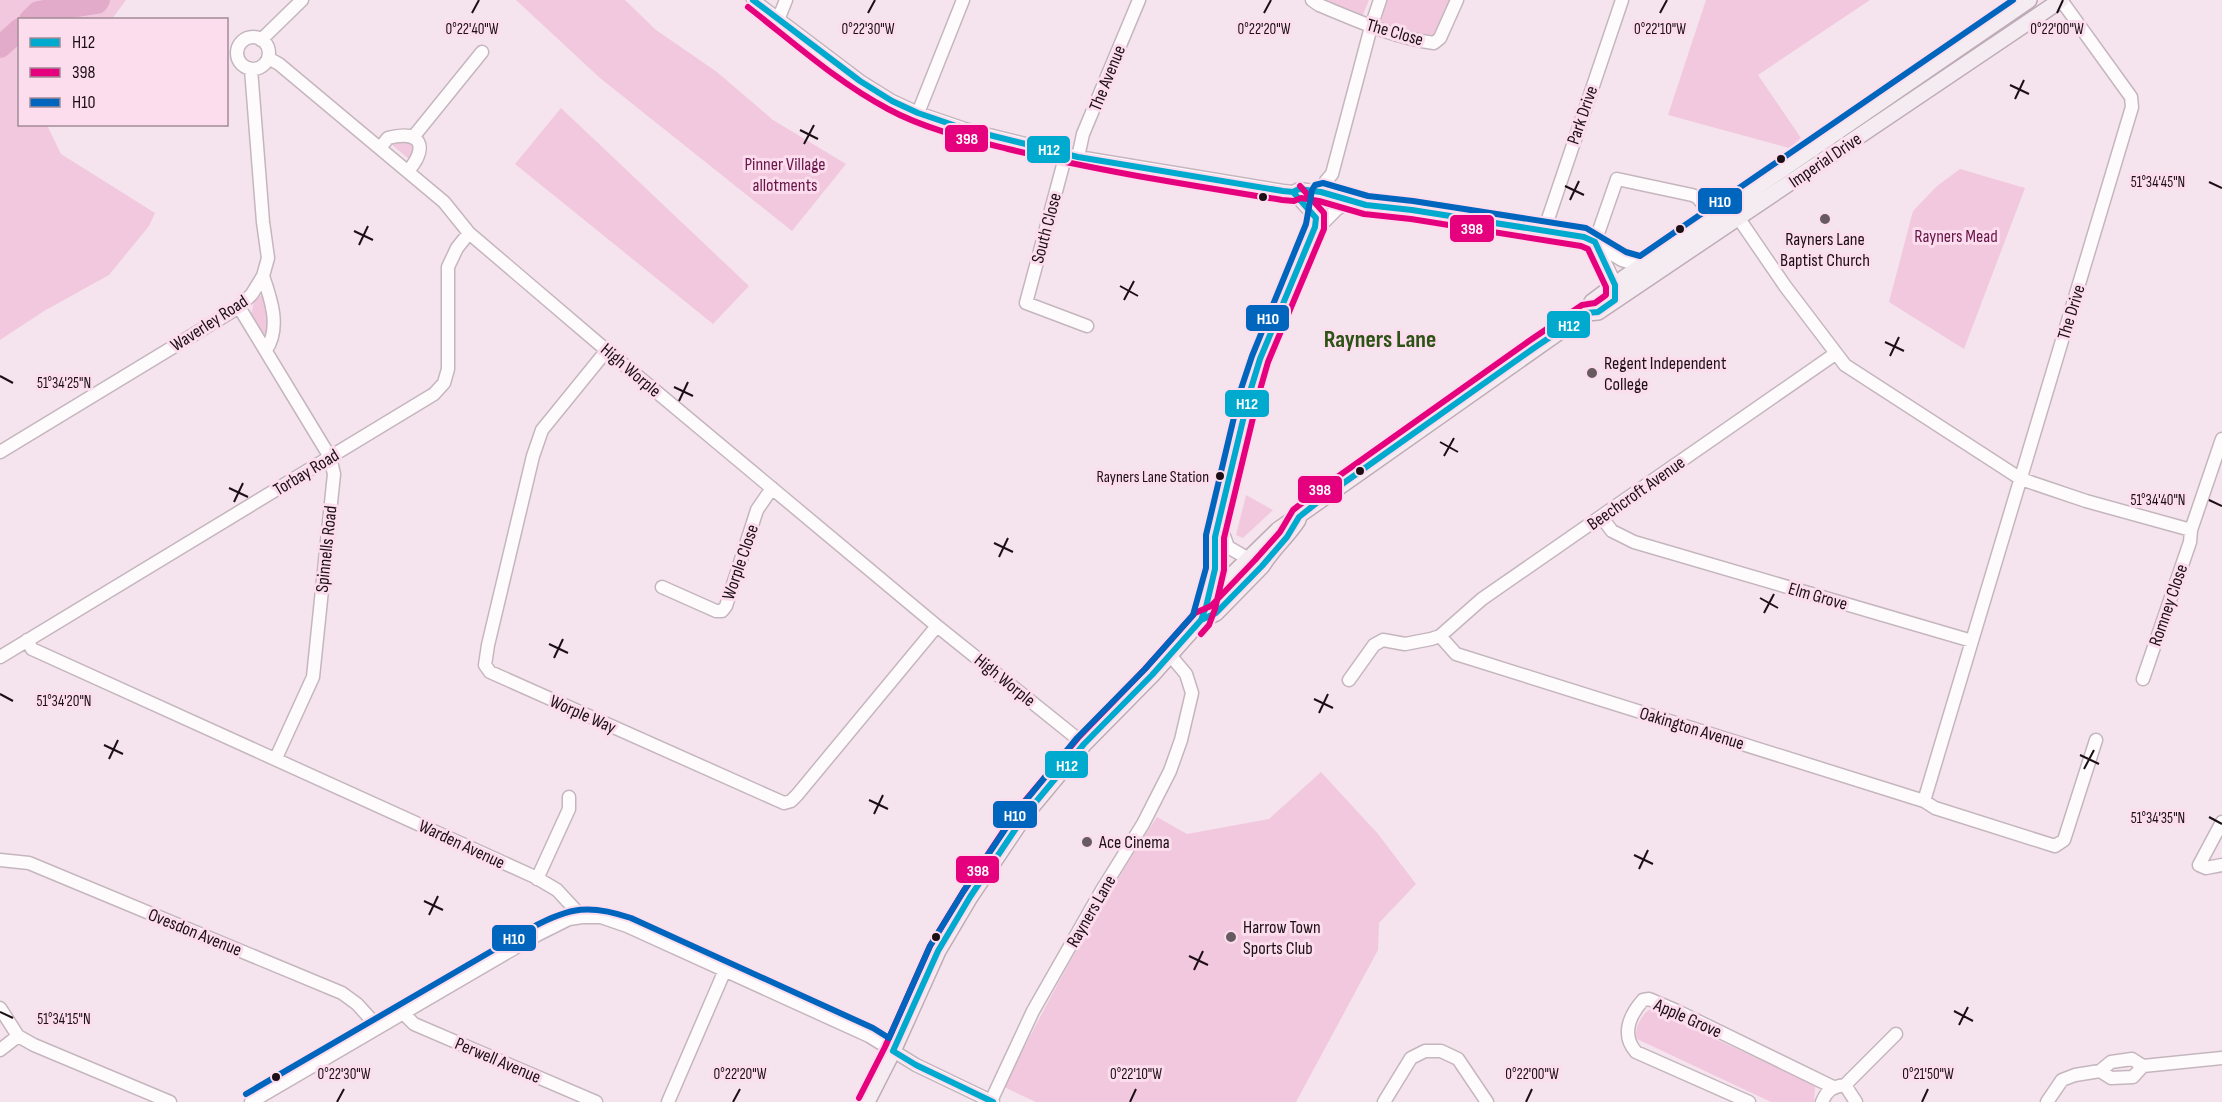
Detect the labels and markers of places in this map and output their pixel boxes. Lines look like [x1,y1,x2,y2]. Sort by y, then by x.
unlabelled marker [1775,153,1787,165]
unlabelled marker [1257,191,1269,203]
marker: Rayners Lane Baptist Church [1818,212,1832,226]
unlabelled marker [1674,223,1686,235]
place label: Rayners Lane Baptist Church [1780,229,1870,271]
place label: Regent Independent College [1604,353,1727,395]
marker: Regent Independent College [1585,366,1599,380]
unlabelled marker [1354,465,1366,477]
place label: Rayners Lane Station [1097,468,1209,487]
marker: Rayners Lane Station [1214,470,1226,482]
place label: Ace Cinema [1098,832,1170,853]
marker: Ace Cinema [1080,835,1094,849]
place label: Harrow Town Sports Club [1243,917,1321,959]
marker: Harrow Town Sports Club [1224,930,1238,944]
unlabelled marker [930,931,942,943]
unlabelled marker [270,1071,282,1083]

